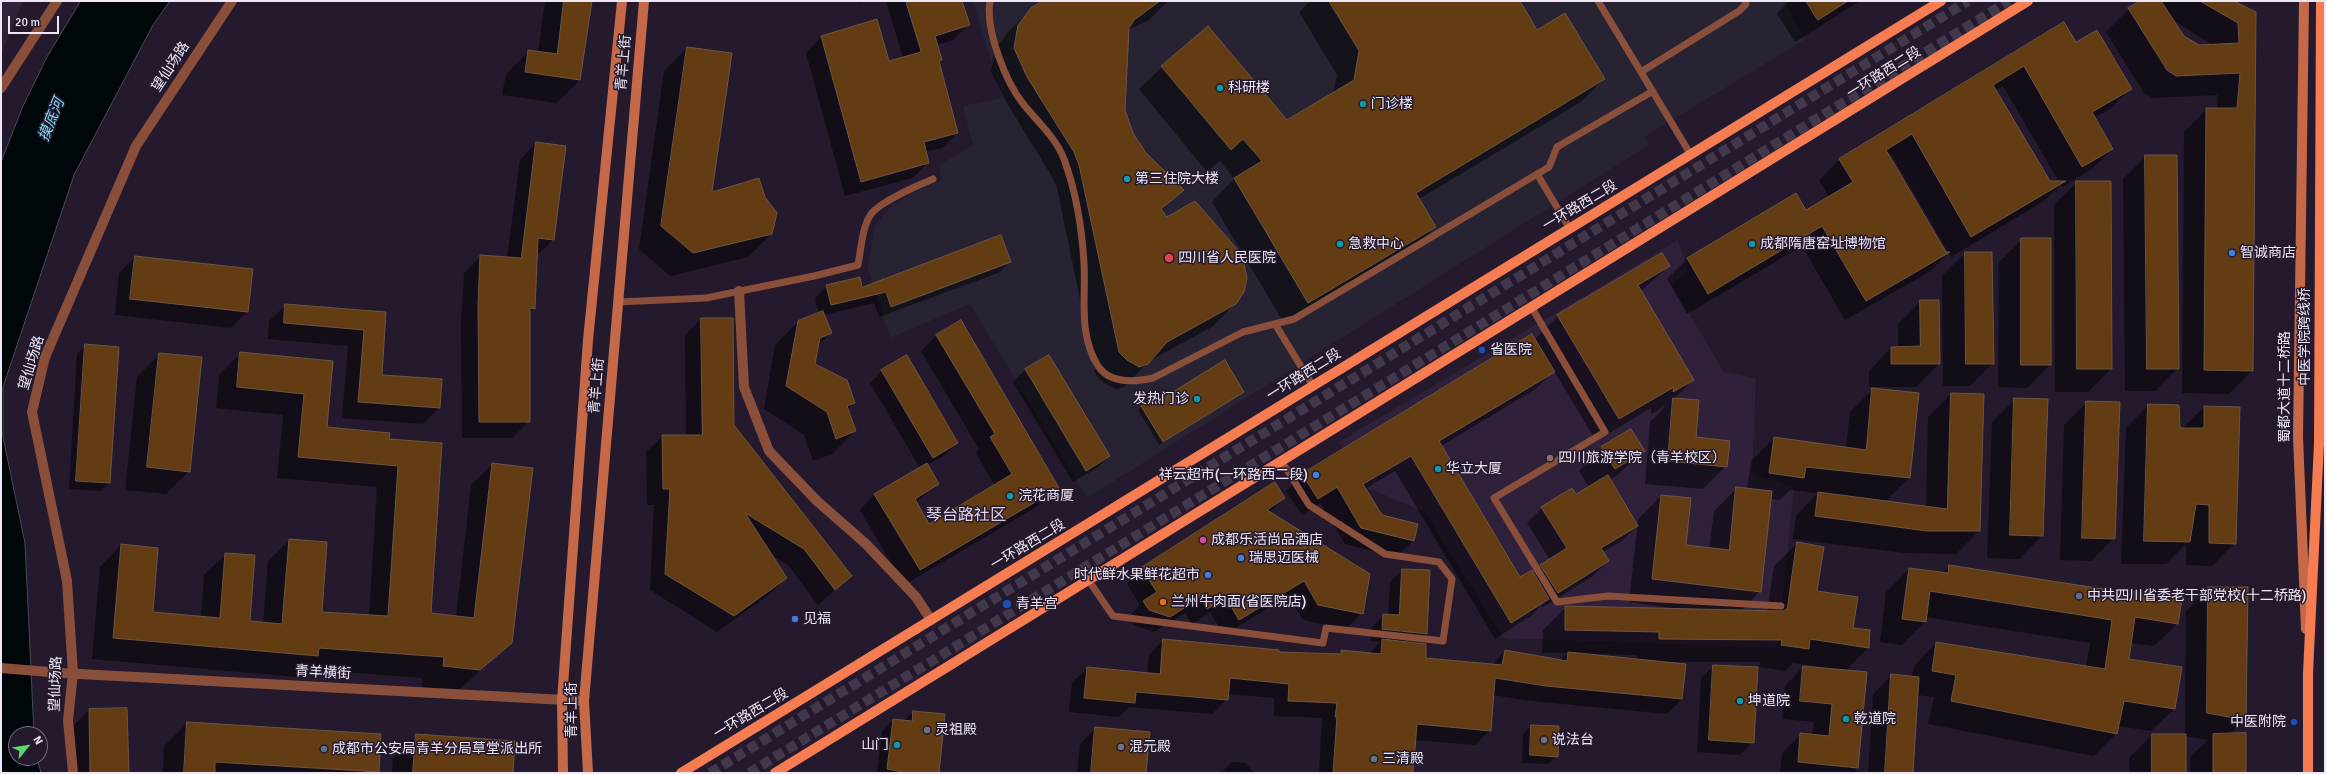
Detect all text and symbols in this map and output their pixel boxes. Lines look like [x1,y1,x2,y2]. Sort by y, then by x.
scale bar [10,8,61,34]
text: 20 m [15,15,40,30]
street label: 青羊上街 [613,34,635,92]
street label: 望仙场路 [149,39,193,95]
street label: 一环路西二段 [1844,44,1924,102]
place label: 科研楼 [1228,80,1270,96]
marker: 科研楼 [1215,83,1225,93]
water label: 摸底河 [35,96,69,144]
place label: 门诊楼 [1371,96,1413,112]
marker: 门诊楼 [1358,99,1368,109]
place label: 第三住院大楼 [1135,171,1219,187]
marker: 第三住院大楼 [1122,174,1132,184]
street label: 一环路西二段 [1540,177,1620,235]
place label: 急救中心 [1348,236,1404,252]
place label: 成都隋唐窑址博物馆 [1760,236,1886,252]
marker: 急救中心 [1335,239,1345,249]
marker: 成都隋唐窑址博物馆 [1747,239,1757,249]
place label: 智诚商店 [2240,245,2296,261]
marker: 智诚商店 [2227,248,2237,258]
place label: 四川省人民医院 [1178,250,1276,266]
marker: 四川省人民医院 [1163,252,1175,264]
street label: 中医学院跨线桥 [2297,288,2313,386]
street label: 蜀都大道十二桥路 [2277,331,2293,443]
street label: 望仙场路 [16,334,48,392]
place label: 省医院 [1490,342,1532,358]
marker: 省医院 [1477,345,1487,355]
street label: 一环路西二段 [1264,346,1344,404]
street label: 青羊上街 [586,357,608,415]
place label: 发热门诊 [1133,391,1189,407]
marker: 发热门诊 [1192,394,1202,404]
place label: 四川旅游学院（青羊校区） [1558,450,1726,466]
marker: 四川旅游学院（青羊校区） [1545,453,1555,463]
place label: 华立大厦 [1446,461,1502,477]
marker: 华立大厦 [1433,464,1443,474]
place label: 祥云超市(一环路西二段) [1159,467,1308,483]
marker: 祥云超市(一环路西二段) [1311,470,1321,480]
place label: 浣花商厦 [1018,488,1074,504]
marker: 浣花商厦 [1005,491,1015,501]
district label: 琴台路社区 [926,506,1006,526]
street label: 一环路西二段 [988,516,1068,574]
place label: 成都乐活尚品酒店 [1211,532,1323,548]
marker: 成都乐活尚品酒店 [1198,535,1208,545]
place label: 瑞思迈医械 [1249,550,1319,566]
marker: 瑞思迈医械 [1236,553,1246,563]
place label: 时代鲜水果鲜花超市 [1074,567,1200,583]
marker: 时代鲜水果鲜花超市 [1203,570,1213,580]
place label: 中共四川省委老干部党校(十二桥路) [2087,588,2306,604]
marker: 中共四川省委老干部党校(十二桥路) [2074,591,2084,601]
place label: 兰州牛肉面(省医院店) [1171,594,1306,610]
place label: 青羊宫 [1016,596,1058,612]
marker: 兰州牛肉面(省医院店) [1158,597,1168,607]
marker: 青羊宫 [1001,598,1013,610]
place label: 见福 [803,611,831,627]
marker: 见福 [790,614,800,624]
street label: 望仙场路 [47,656,65,712]
street label: 青羊横街 [295,663,351,683]
street label: 青羊上街 [564,682,580,738]
street label: 一环路西二段 [711,685,791,743]
place label: 坤道院 [1748,693,1790,709]
marker: 坤道院 [1735,696,1745,706]
place label: 乾道院 [1854,711,1896,727]
marker: 乾道院 [1841,714,1851,724]
place label: 中医附院 [2230,714,2286,730]
marker: 中医附院 [2289,717,2299,727]
place label: 灵祖殿 [935,722,977,738]
marker: 灵祖殿 [922,725,932,735]
north arrow [8,726,48,766]
place label: 说法台 [1552,732,1594,748]
text: N [30,734,46,747]
marker: 说法台 [1539,735,1549,745]
place label: 山门 [861,737,889,753]
place label: 混元殿 [1129,739,1171,755]
marker: 山门 [892,740,902,750]
place label: 成都市公安局青羊分局草堂派出所 [332,741,542,757]
marker: 混元殿 [1116,742,1126,752]
marker: 成都市公安局青羊分局草堂派出所 [319,744,329,754]
place label: 三清殿 [1382,751,1424,767]
marker: 三清殿 [1369,754,1379,764]

